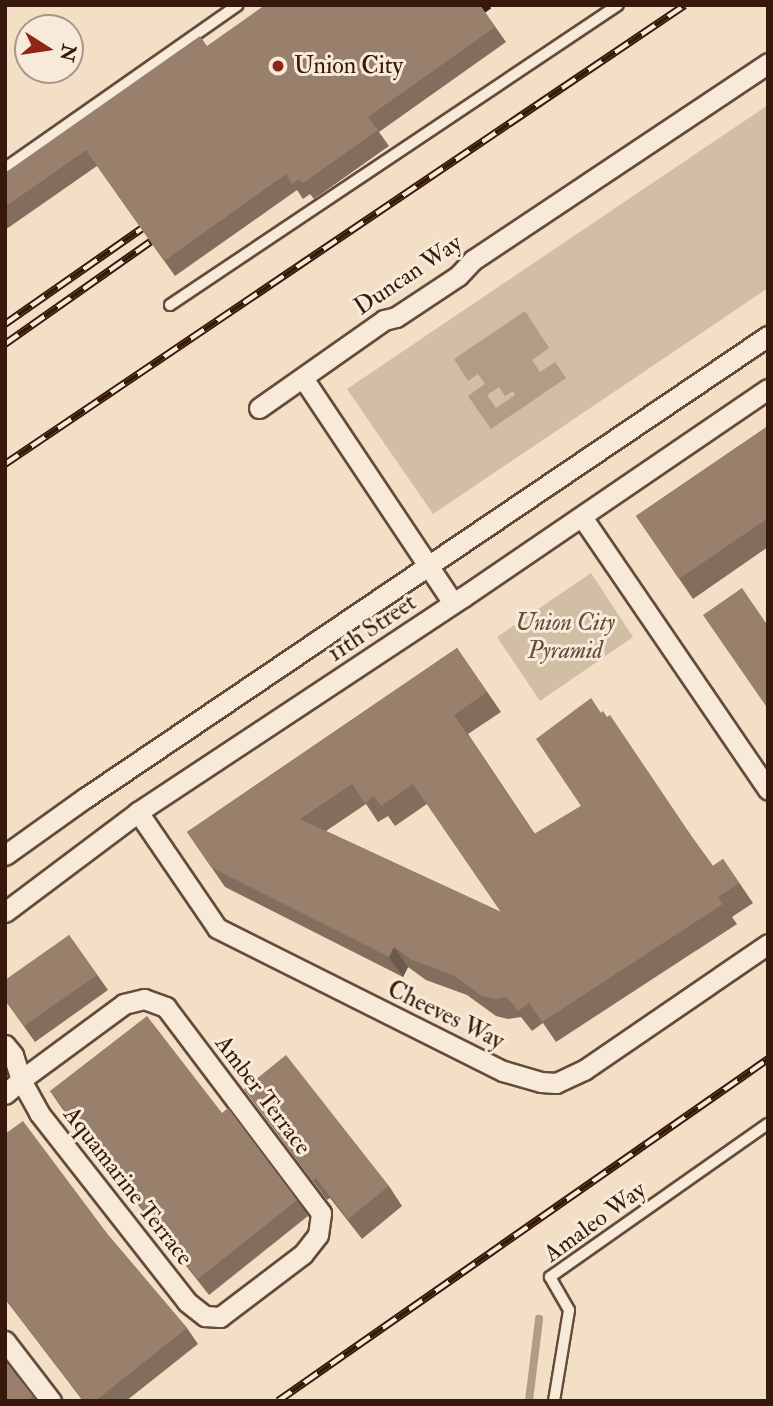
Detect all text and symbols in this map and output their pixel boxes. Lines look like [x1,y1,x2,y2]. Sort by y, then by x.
north arrow [14,14,84,84]
text: N [54,42,81,64]
place label: Union City [294,52,403,80]
marker: Union City [268,56,288,76]
street label: Duncan Way [349,228,467,322]
street label: 11th Street [322,588,422,668]
park label: Union City Pyramid [515,609,615,665]
street label: Cheeves Way [383,974,509,1056]
street label: Amber Terrace [209,1030,317,1160]
street label: Aquamarine Terrace [57,1101,199,1271]
street label: Amaleo Way [538,1175,652,1269]

